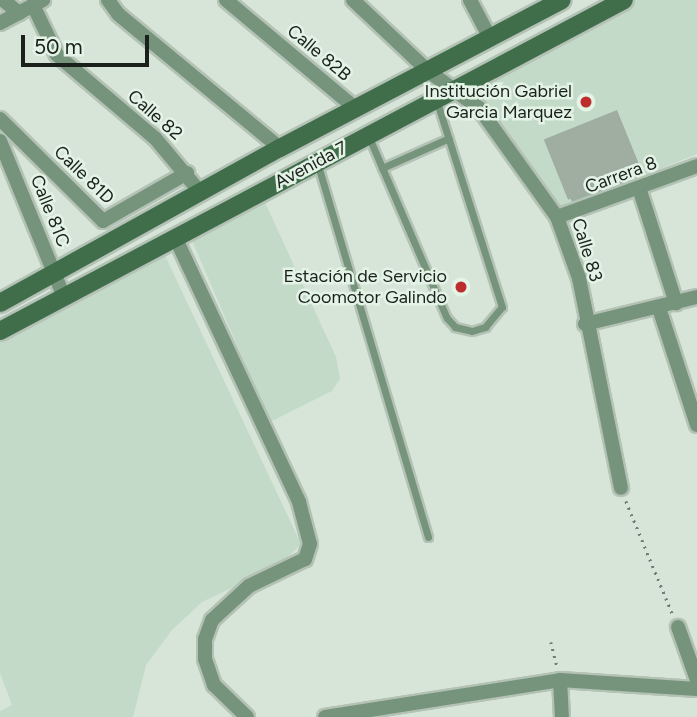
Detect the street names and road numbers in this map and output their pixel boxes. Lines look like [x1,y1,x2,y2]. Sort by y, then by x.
street label: Calle 82B [283,20,355,86]
street label: Calle 82 [123,85,187,145]
street label: Avenida 7 [271,137,351,193]
street label: Calle 81D [49,141,119,209]
street label: Carrera 8 [582,152,660,198]
street label: Calle 81C [26,172,74,250]
street label: Calle 83 [567,216,607,284]

